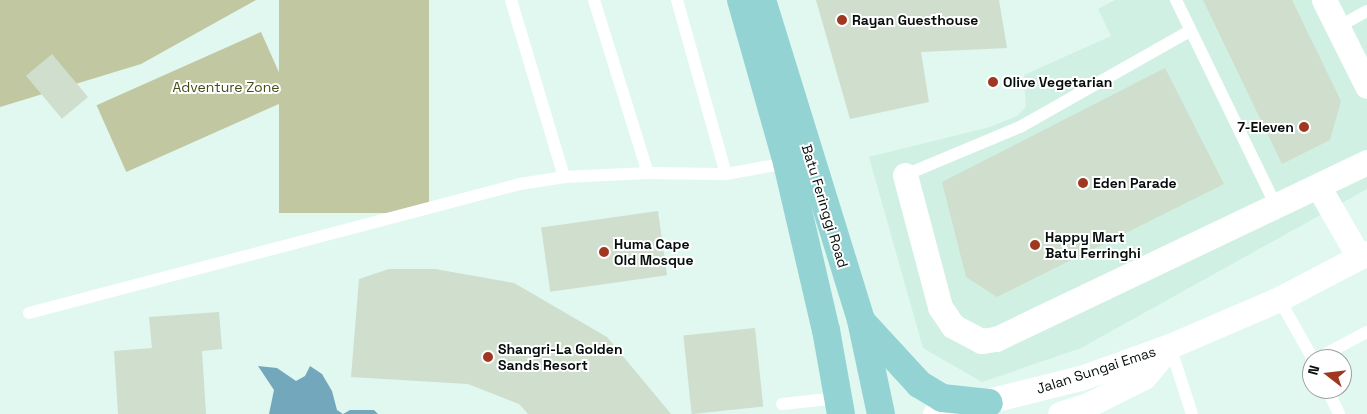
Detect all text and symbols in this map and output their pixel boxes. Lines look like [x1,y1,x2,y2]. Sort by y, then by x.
place label: Rayan Guesthouse [852,12,978,28]
marker: Rayan Guesthouse [836,14,848,26]
place label: Olive Vegetarian [1003,74,1113,90]
marker: Olive Vegetarian [987,76,999,88]
park label: Adventure Zone [172,79,280,95]
place label: 7-Eleven [1237,119,1294,135]
marker: 7-Eleven [1298,121,1310,133]
street label: Batu Feringgi Road [798,142,852,270]
place label: Eden Parade [1093,175,1177,191]
marker: Eden Parade [1077,177,1089,189]
place label: Happy Mart Batu Ferringhi [1045,229,1141,262]
place label: Huma Cape Old Mosque [614,236,694,268]
marker: Happy Mart Batu Ferringhi [1029,239,1041,251]
marker: Huma Cape Old Mosque [598,246,610,258]
place label: Shangri-La Golden Sands Resort [498,341,623,374]
street label: Jalan Sungai Emas [1034,343,1158,397]
north arrow [1302,349,1352,399]
marker: Shangri-La Golden Sands Resort [482,351,494,363]
text: N [1304,363,1323,377]

